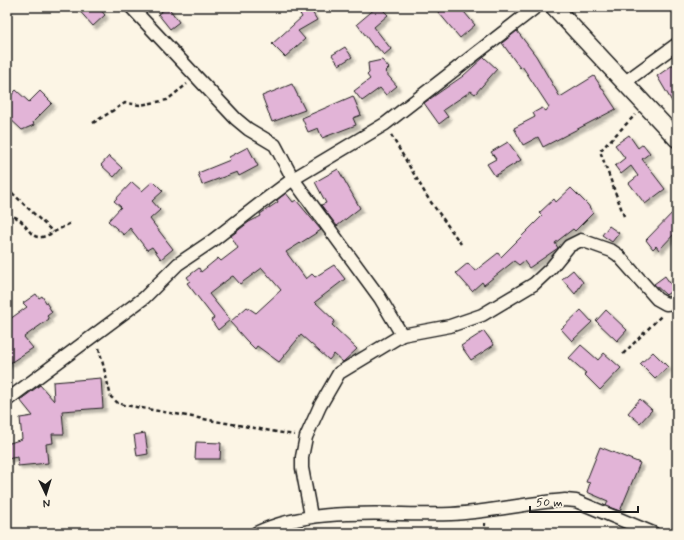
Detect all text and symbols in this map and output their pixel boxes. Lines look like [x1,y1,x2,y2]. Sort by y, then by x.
north arrow [26,474,66,514]
scale bar [530,488,638,514]
text: 50 m [536,495,563,511]
text: N [42,496,51,510]

